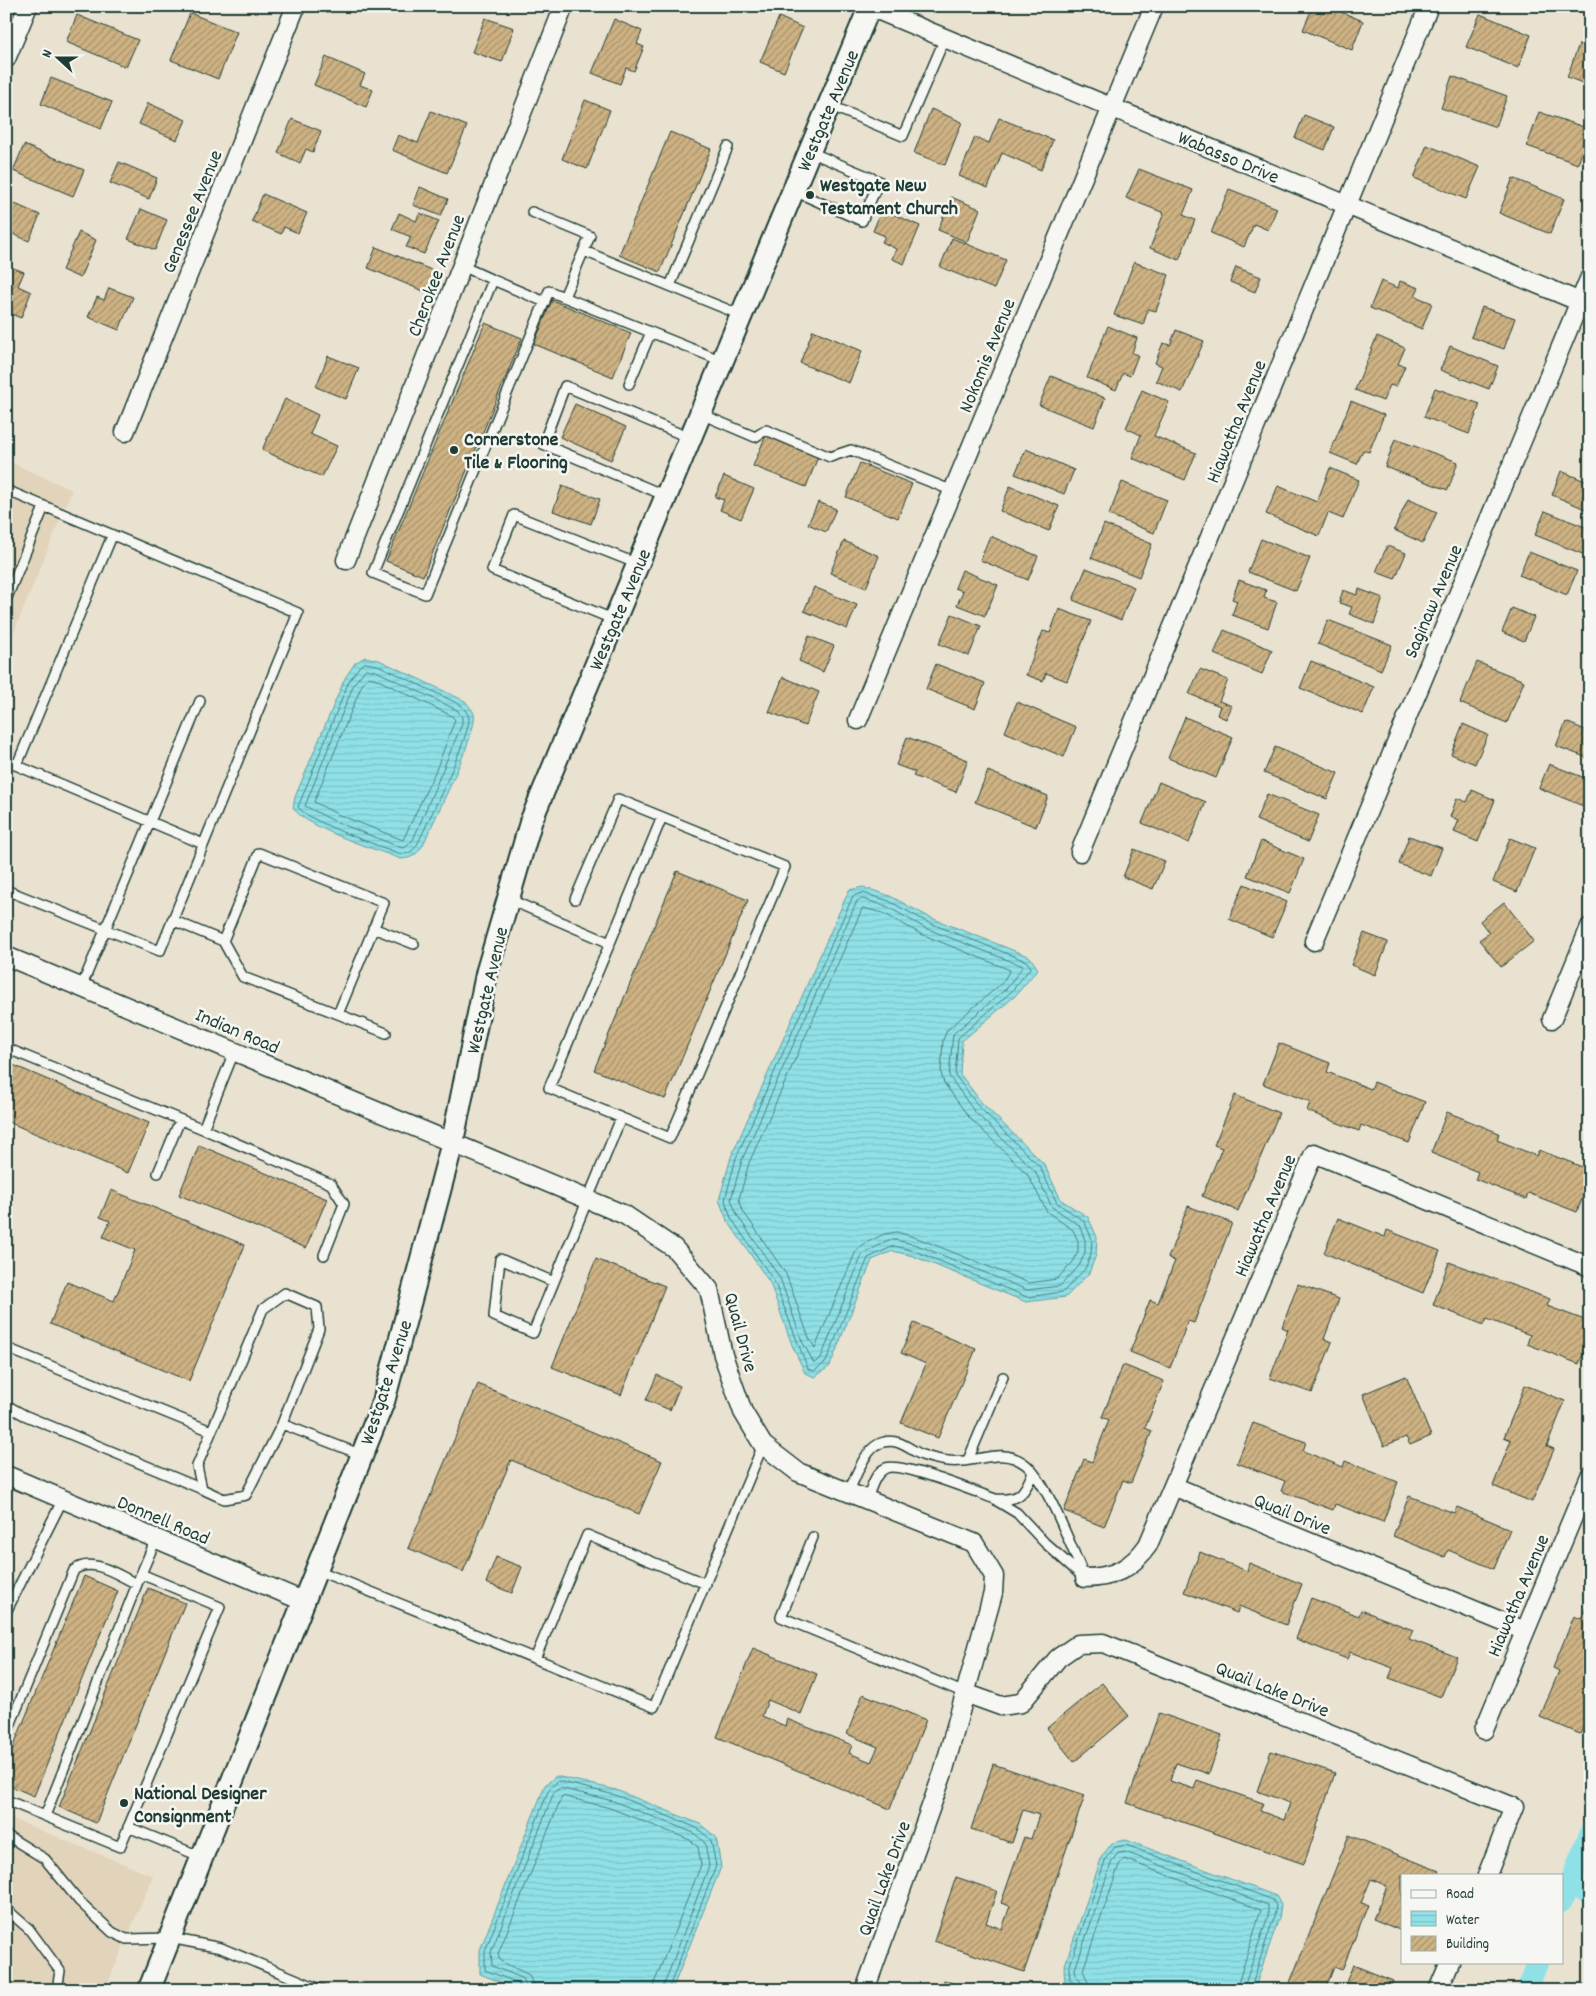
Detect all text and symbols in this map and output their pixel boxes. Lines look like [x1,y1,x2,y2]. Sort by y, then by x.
north arrow [32,32,82,82]
street label: Westgate Avenue [792,46,868,176]
text: N [37,47,58,61]
street label: Wabasso Drive [1173,125,1283,193]
street label: Genessee Avenue [156,146,231,278]
place label: Westgate New Testament Church [820,173,958,224]
marker: Westgate New Testament Church [804,189,816,201]
street label: Cherokee Avenue [402,211,474,341]
street label: Nokomis Avenue [953,295,1025,417]
street label: Hiawatha Avenue [1200,356,1275,488]
place label: Cornerstone Tile & Flooring [464,427,568,478]
marker: Cornerstone Tile & Flooring [448,444,460,456]
street label: Saginaw Avenue [1398,541,1471,664]
street label: Westgate Avenue [584,545,660,675]
street label: Westgate Avenue [461,924,517,1057]
street label: Indian Road [190,1002,283,1063]
street label: Hiawatha Avenue [1228,1150,1305,1282]
street label: Quail Drive [715,1290,763,1376]
street label: Westgate Avenue [354,1317,421,1449]
street label: Quail Drive [1249,1488,1335,1544]
street label: Donnell Road [112,1490,213,1554]
street label: Hiawatha Avenue [1481,1530,1558,1662]
street label: Quail Lake Drive [1211,1655,1333,1726]
place label: National Designer Consignment [134,1781,267,1832]
marker: National Designer Consignment [118,1797,130,1809]
street label: Quail Lake Drive [852,1818,920,1940]
legend [1401,1874,1564,1964]
text: Road [1446,1884,1474,1906]
text: Water [1446,1910,1480,1932]
text: Building [1446,1934,1489,1956]

